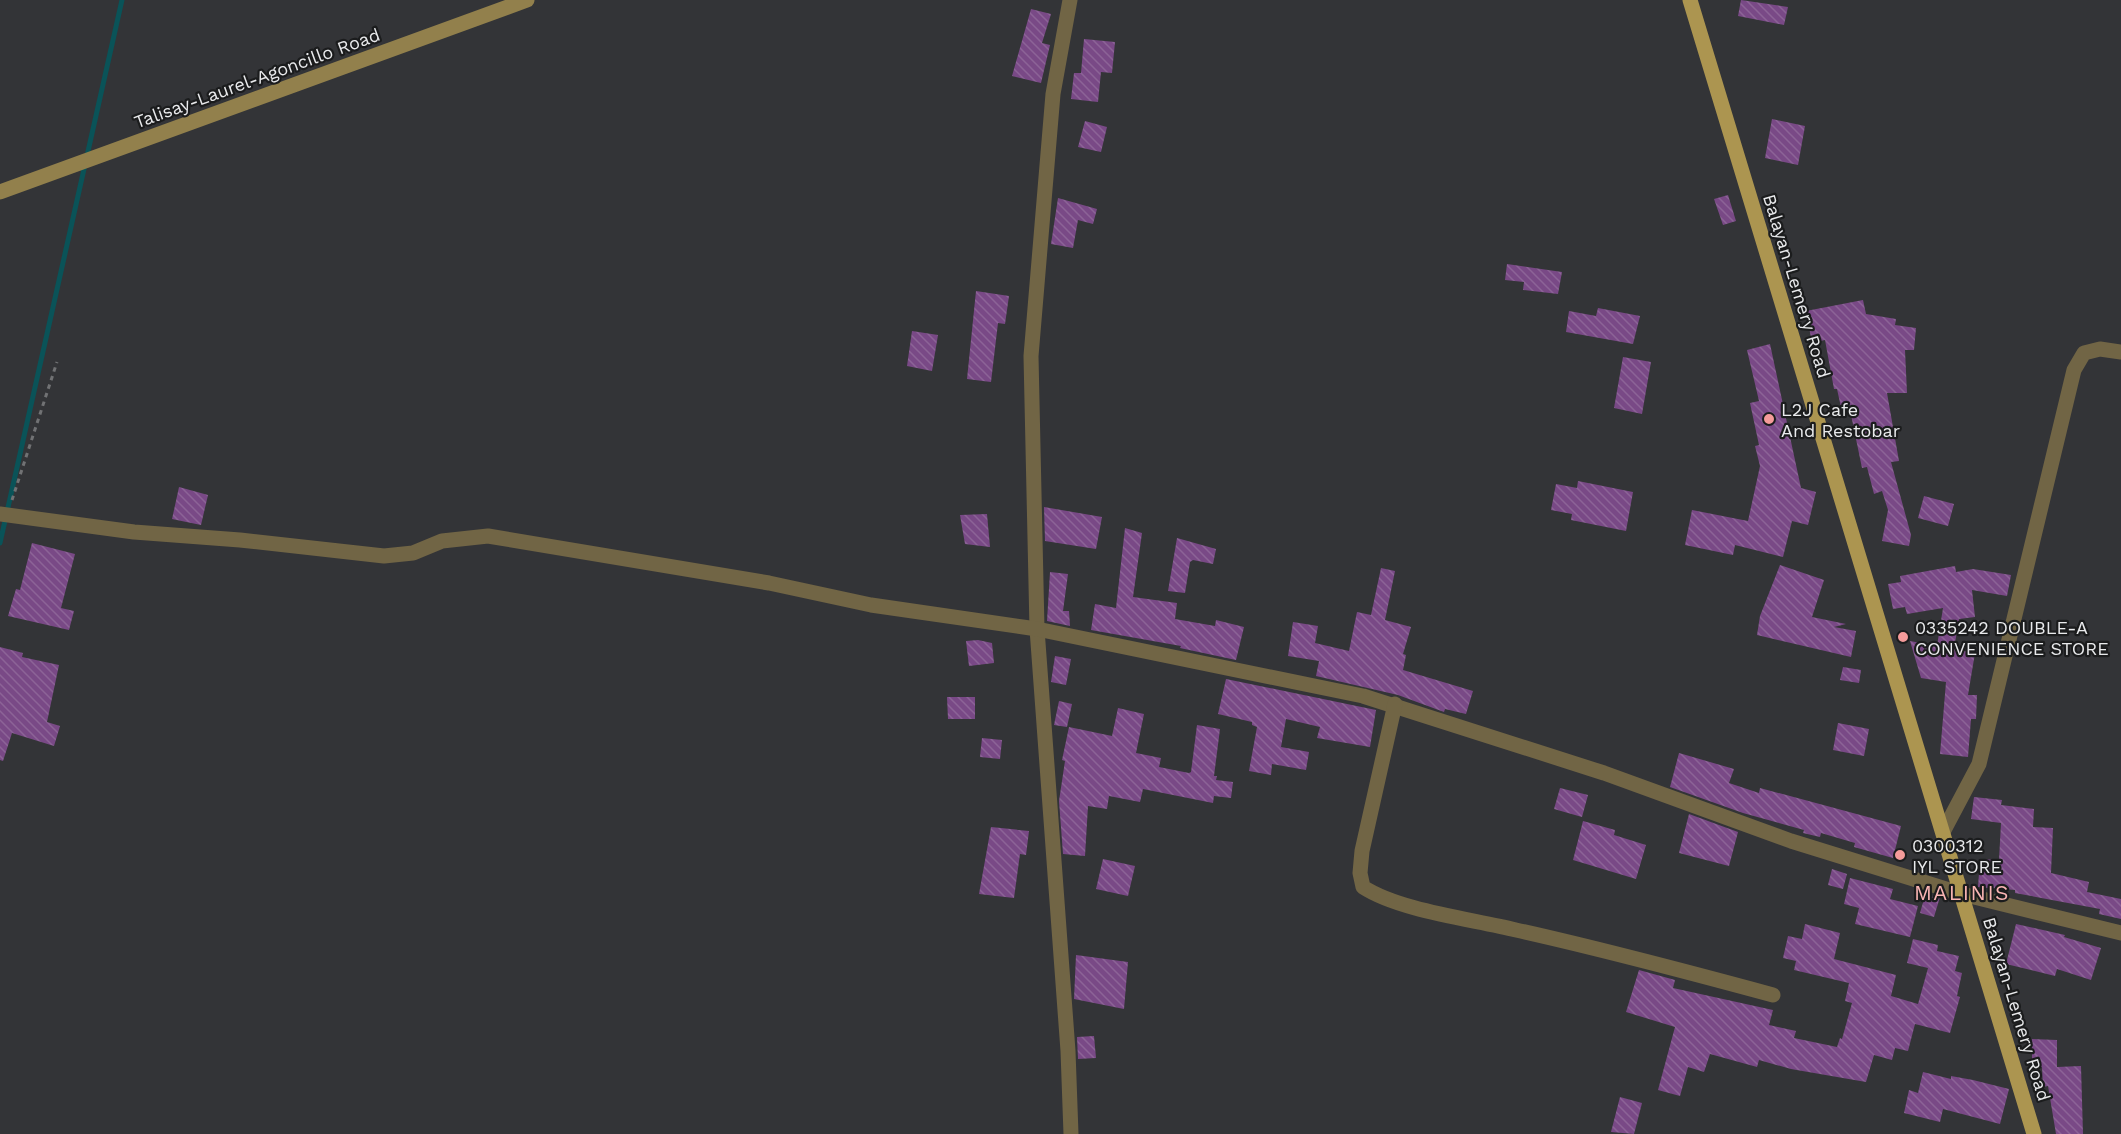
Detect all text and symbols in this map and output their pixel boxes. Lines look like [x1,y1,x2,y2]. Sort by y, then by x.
street label: Talisay-Laurel-Agoncillo Road [131,24,383,132]
street label: Balayan-Lemery Road [1759,191,1835,381]
place label: L2J Cafe And Restobar [1781,399,1900,441]
marker: L2J Cafe And Restobar [1762,412,1776,426]
place label: 0335242 DOUBLE-A CONVENIENCE STORE [1915,617,2109,659]
marker: 0335242 DOUBLE-A CONVENIENCE STORE [1896,630,1910,644]
place label: 0300312 IYL STORE [1912,835,2002,877]
marker: 0300312 IYL STORE [1893,848,1907,862]
district label: MALINIS [1914,880,2010,905]
street label: Balayan-Lemery Road [1979,914,2055,1104]

